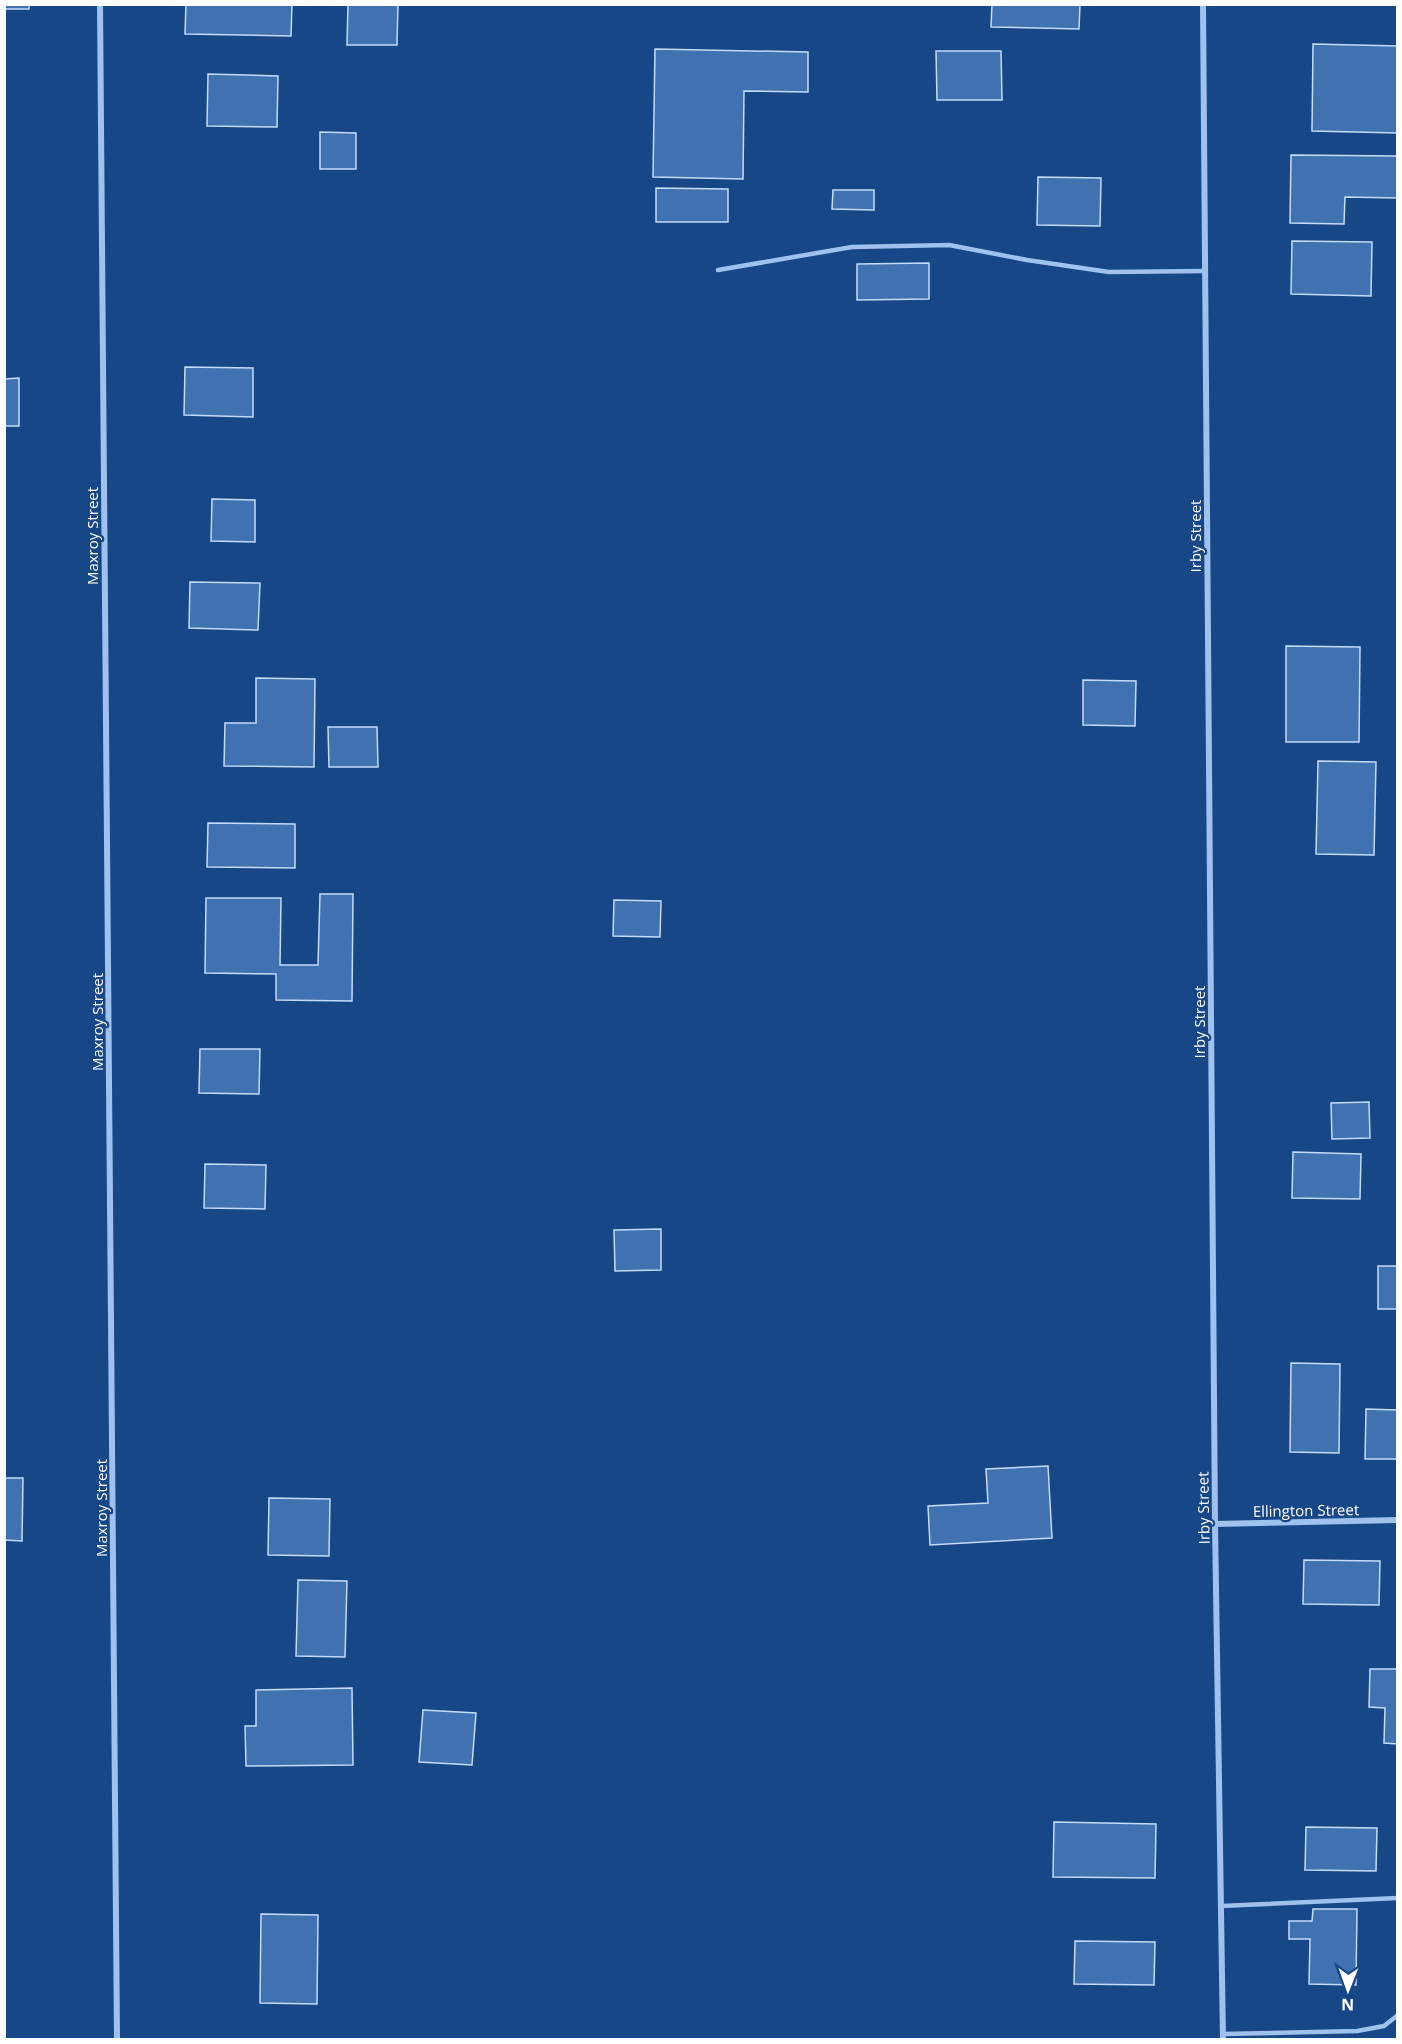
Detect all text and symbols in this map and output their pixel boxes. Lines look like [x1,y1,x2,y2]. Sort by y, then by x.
street label: Maxroy Street [82,487,102,585]
street label: Irby Street [1185,500,1205,572]
street label: Maxroy Street [87,973,107,1071]
street label: Irby Street [1189,986,1209,1058]
street label: Maxroy Street [91,1459,111,1557]
street label: Irby Street [1192,1471,1214,1545]
street label: Ellington Street [1253,1499,1359,1521]
north arrow [1318,1960,1378,2020]
text: N [1341,1994,1354,2016]

